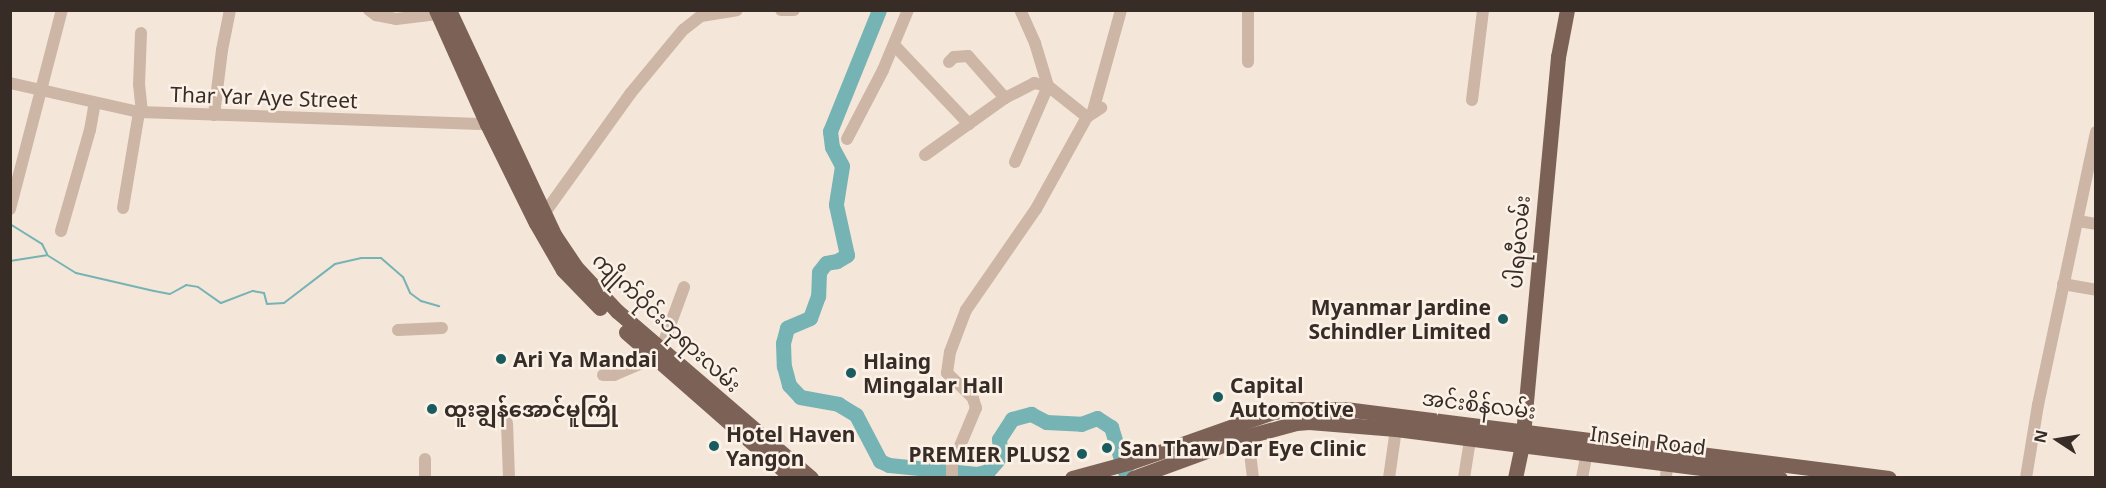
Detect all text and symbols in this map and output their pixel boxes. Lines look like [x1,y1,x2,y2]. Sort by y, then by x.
street label: Thar Yar Aye Street [170,81,358,113]
street label: ပါရမီလမ်း [1501,194,1535,290]
street label: ကျိုက်ဝိုင်းဘုရားလမ်း [588,247,746,397]
place label: Myanmar Jardine Schindler Limited [1308,294,1491,344]
marker: Myanmar Jardine Schindler Limited [1496,312,1510,326]
place label: Ari Ya Mandai [513,346,657,372]
place label: Hlaing Mingalar Hall [863,348,1003,398]
marker: Ari Ya Mandai [494,352,508,366]
marker: Hlaing Mingalar Hall [844,366,858,380]
place label: Capital Automotive [1230,372,1354,422]
street label: အင်းစိန်လမ်း [1421,385,1537,423]
marker: Capital Automotive [1211,390,1225,404]
place label: ထူးချွန်အောင်မူကြို [444,396,618,422]
marker: ထူးချွန်အောင်မူကြို [425,402,439,416]
north arrow [2028,410,2088,470]
street label: Insein Road [1589,420,1707,460]
place label: Hotel Haven Yangon [726,421,855,471]
text: N [2028,428,2053,445]
place label: San Thaw Dar Eye Clinic [1120,435,1366,461]
marker: Hotel Haven Yangon [707,439,721,453]
marker: San Thaw Dar Eye Clinic [1098,439,1116,457]
place label: PREMIER PLUS2 [908,441,1070,467]
marker: PREMIER PLUS2 [1075,447,1089,461]

